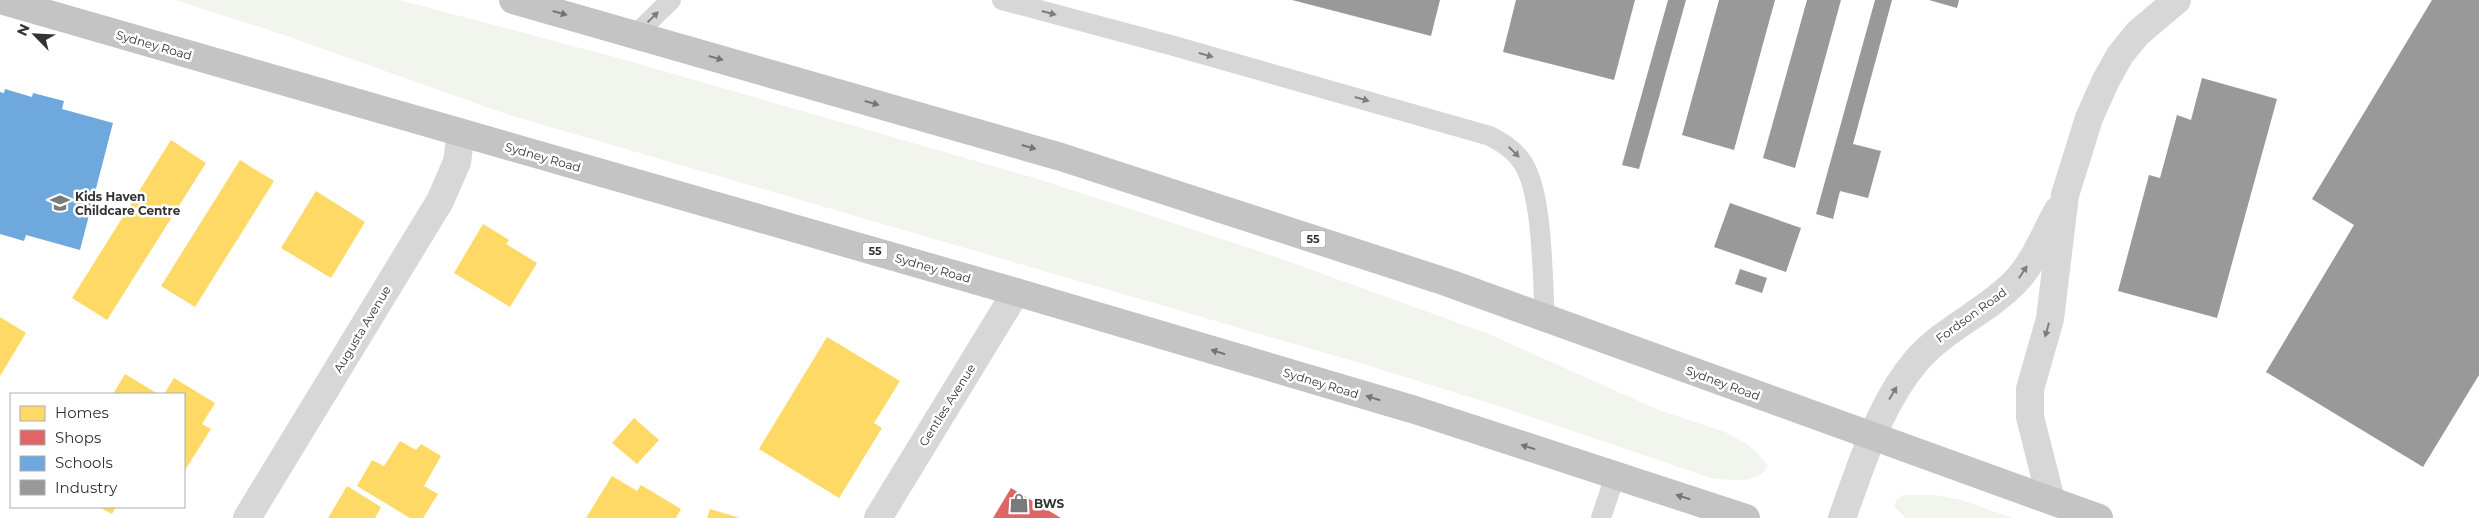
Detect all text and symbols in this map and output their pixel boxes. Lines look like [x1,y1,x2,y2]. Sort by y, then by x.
one-way arrow [1041,9,1056,17]
north arrow [10,10,60,60]
one-way arrow [552,10,567,18]
one-way arrow [647,11,659,23]
text: N [13,21,34,39]
street label: Sydney Road [114,27,194,63]
one-way arrow [1198,51,1213,59]
one-way arrow [709,55,724,63]
one-way arrow [1354,96,1369,104]
one-way arrow [865,99,880,107]
street label: Sydney Road [503,139,583,175]
one-way arrow [1021,144,1036,152]
one-way arrow [1508,146,1520,158]
place label: Kids Haven Childcare Centre [75,189,181,218]
school or university icon: Kids Haven Childcare Centre [49,192,71,214]
road number: 55 [1300,230,1326,248]
road number: 55 [862,242,888,260]
street label: Sydney Road [893,250,973,286]
one-way arrow [2018,265,2028,278]
street label: Augusta Avenue [330,283,394,375]
street label: Fordson Road [1933,284,2009,346]
one-way arrow [2042,322,2050,337]
one-way arrow [1210,347,1225,355]
street label: Gentles Avenue [916,361,978,449]
street label: Sydney Road [1684,363,1762,403]
street label: Sydney Road [1281,364,1361,402]
one-way arrow [1889,387,1898,400]
legend [10,393,185,508]
one-way arrow [1366,394,1381,402]
text: Homes [55,403,109,422]
text: Shops [55,428,101,447]
one-way arrow [1520,443,1535,451]
text: Schools [55,453,113,472]
text: Industry [55,478,118,497]
shop icon: BWS [1008,492,1030,514]
one-way arrow [1675,492,1690,500]
place label: BWS [1034,496,1065,511]

